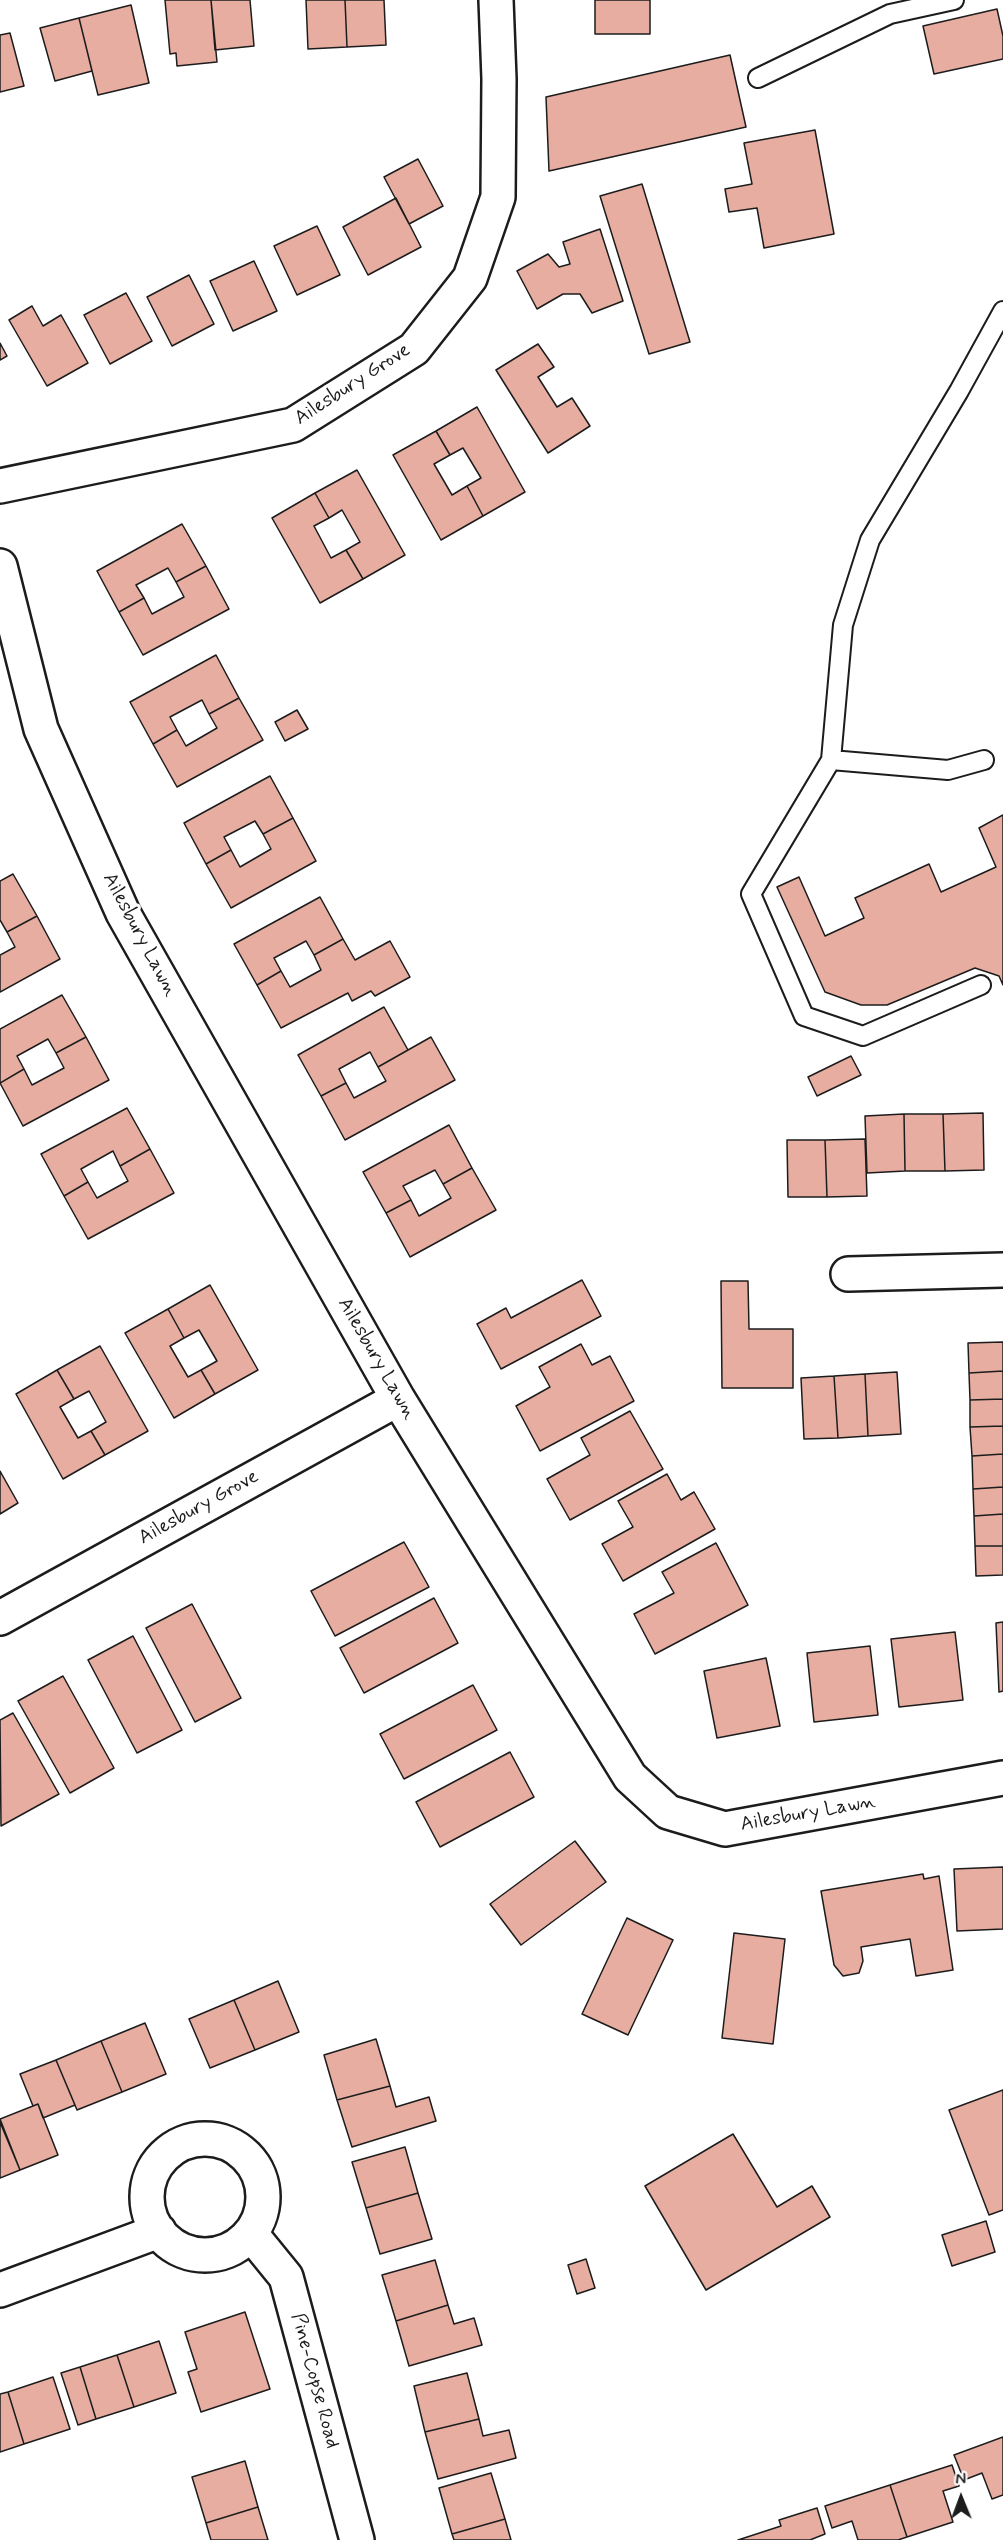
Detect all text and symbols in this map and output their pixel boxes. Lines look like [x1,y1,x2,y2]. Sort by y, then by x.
street label: Ailesbury Grove [291,339,415,431]
street label: Ailesbury Lawn [96,869,182,1001]
street label: Ailesbury Lawn [331,1294,421,1424]
street label: Ailesbury Grove [135,1465,263,1551]
street label: Ailesbury Lawn [739,1790,877,1838]
street label: Pine-Copse Road [284,2311,344,2451]
north arrow [931,2468,991,2528]
text: N [955,2469,966,2490]

